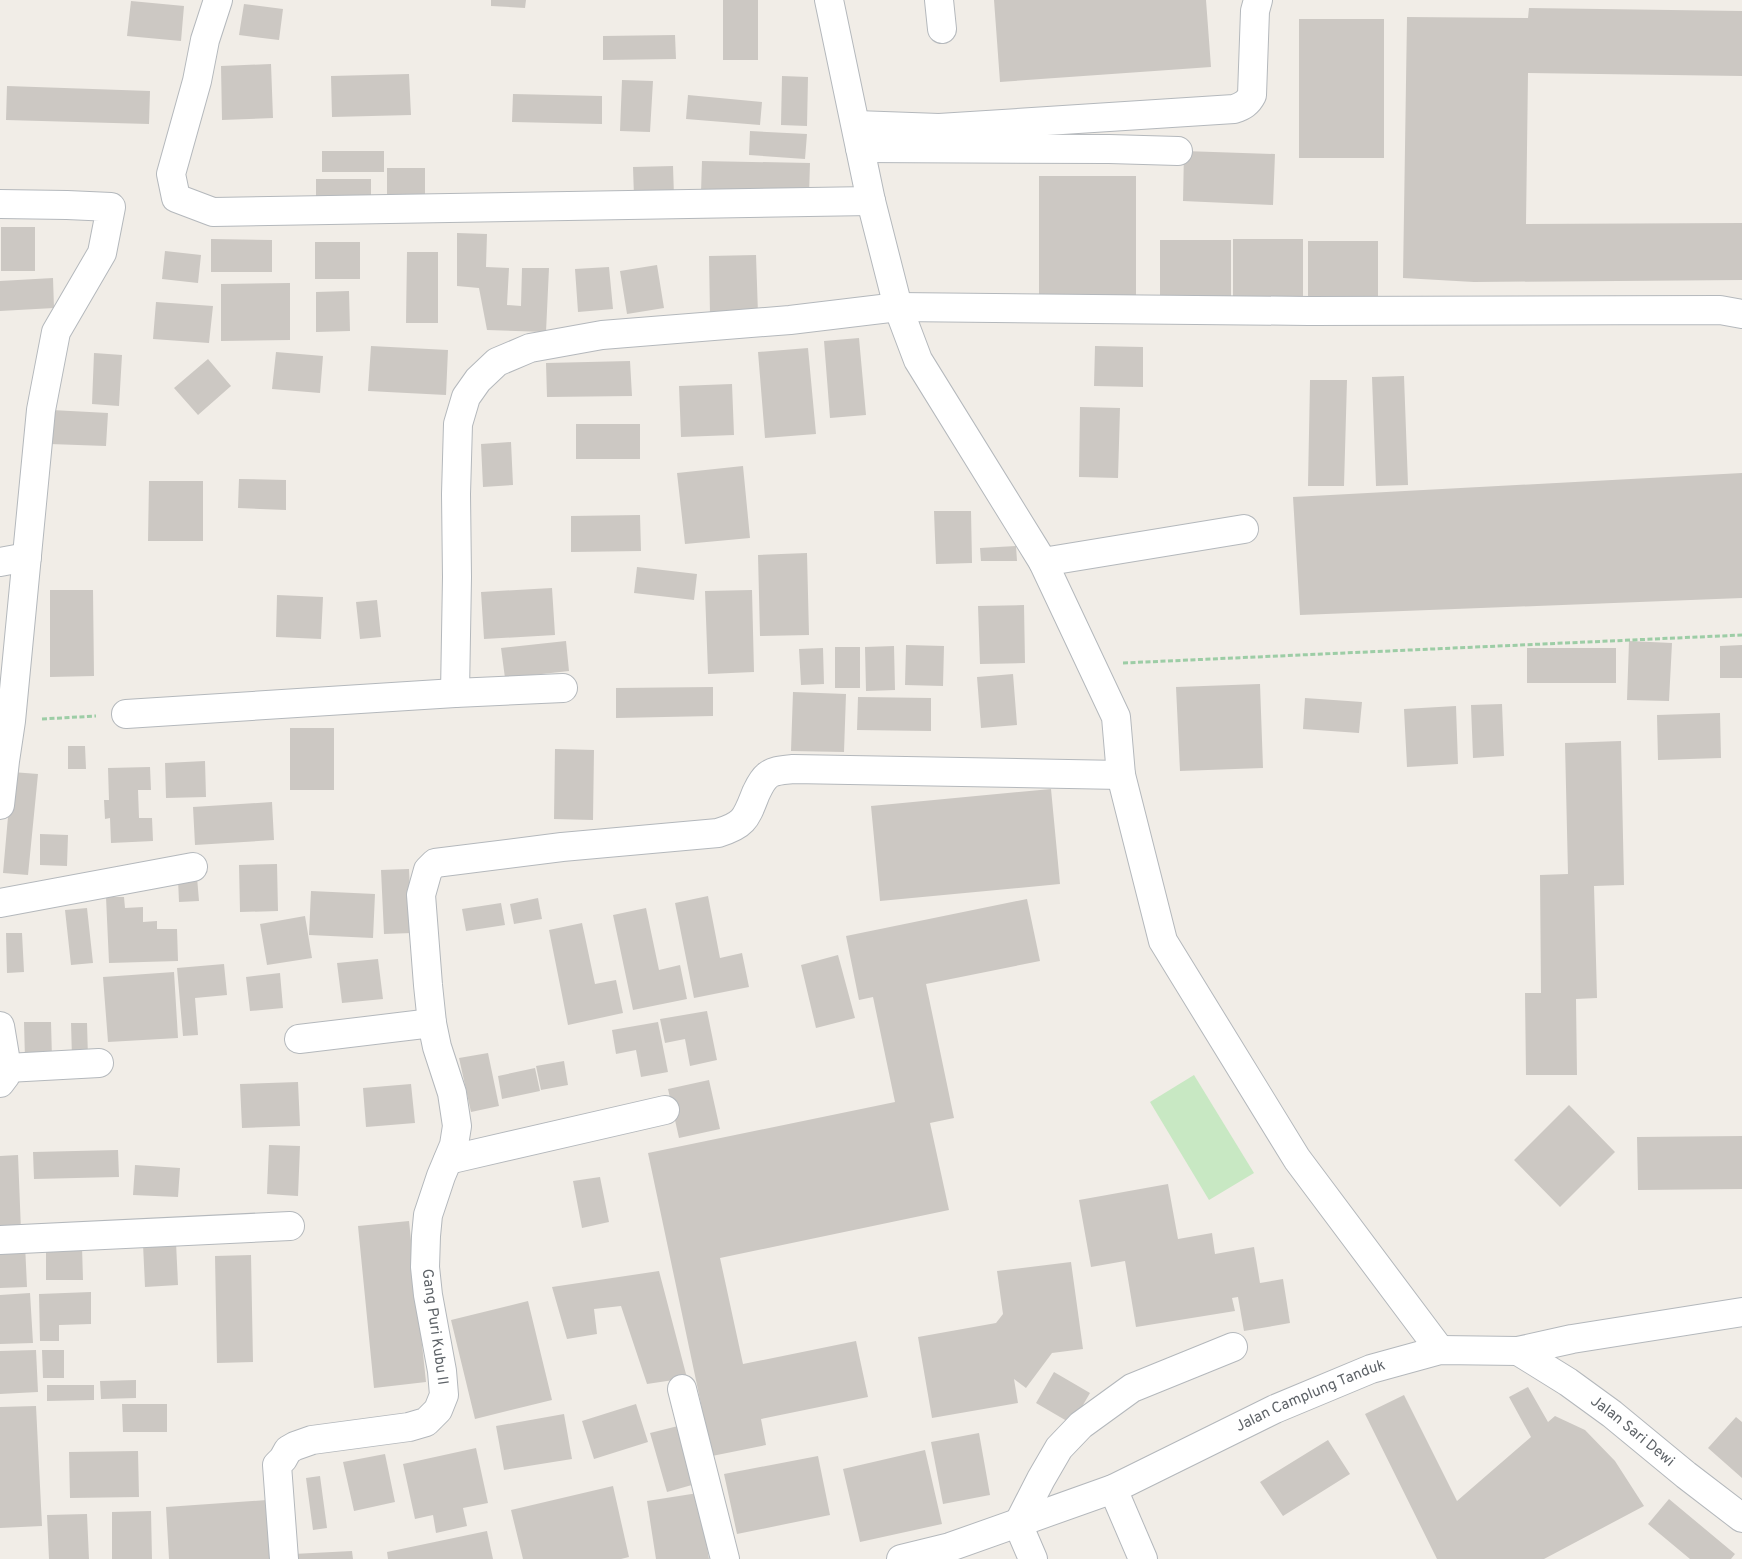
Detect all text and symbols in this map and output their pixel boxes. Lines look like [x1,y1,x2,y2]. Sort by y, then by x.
street label: Gang Puri Kubu II [416,1268,452,1386]
street label: Jalan Camplung Tanduk [1232,1356,1388,1436]
street label: Jalan Sari Dewi [1586,1392,1678,1471]

